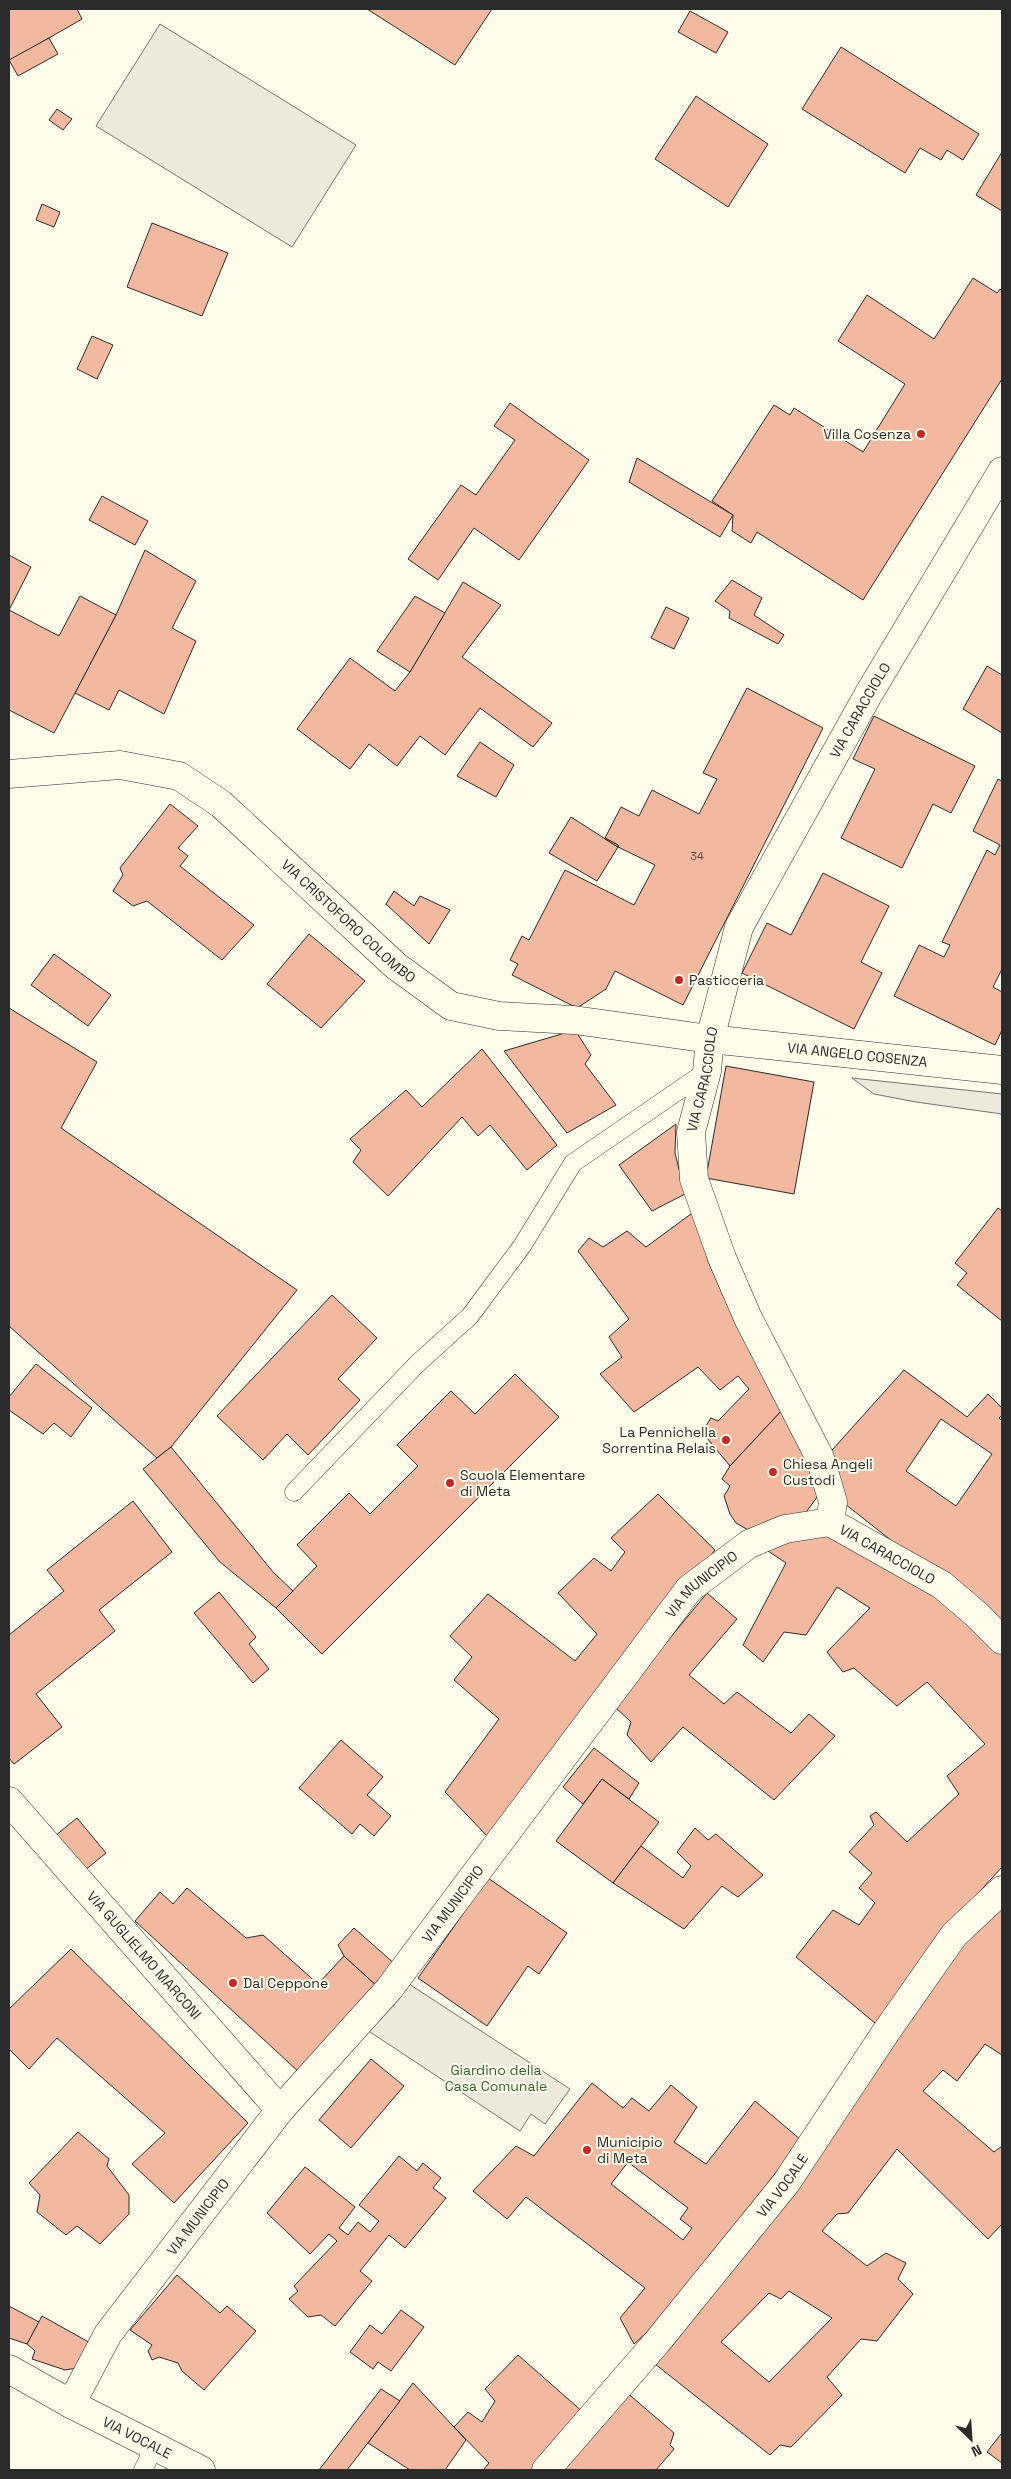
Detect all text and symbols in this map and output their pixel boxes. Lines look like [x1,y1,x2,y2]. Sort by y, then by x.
place label: Villa Cosenza [823,425,911,443]
marker: Villa Cosenza [915,428,927,440]
street label: VIA CARACCIOLO [826,659,894,761]
house number: 34 [690,849,704,863]
street label: VIA CRISTOFORO COLOMBO [278,855,419,986]
place label: Pasticceria [689,971,764,989]
marker: Pasticceria [673,974,685,986]
street label: VIA CARACCIOLO [682,1025,722,1134]
street label: VIA ANGELO COSENZA [786,1038,929,1071]
place label: La Pennichella Sorrentina Relais [602,1423,716,1457]
marker: La Pennichella Sorrentina Relais [720,1434,732,1446]
place label: Chiesa Angeli Custodi [783,1455,873,1489]
place label: Scuola Elementare di Meta [460,1466,585,1500]
marker: Chiesa Angeli Custodi [767,1466,779,1478]
marker: Scuola Elementare di Meta [444,1477,456,1489]
street label: VIA CARACCIOLO [836,1520,939,1588]
street label: VIA MUNICIPIO [662,1547,741,1621]
street label: VIA MUNICIPIO [418,1862,488,1946]
street label: VIA GUGLIELMO MARCONI [83,1887,205,2023]
place label: Dal Ceppone [243,1974,328,1992]
marker: Dal Ceppone [227,1977,239,1989]
park label: Giardino della Casa Comunale [445,2061,547,2095]
place label: Municipio di Meta [597,2133,663,2167]
marker: Municipio di Meta [581,2144,593,2156]
street label: VIA VOCALE [753,2150,812,2221]
street label: VIA MUNICIPIO [163,2175,233,2259]
street label: VIA VOCALE [99,2412,175,2463]
north arrow [946,2414,996,2464]
text: N [968,2441,985,2461]

